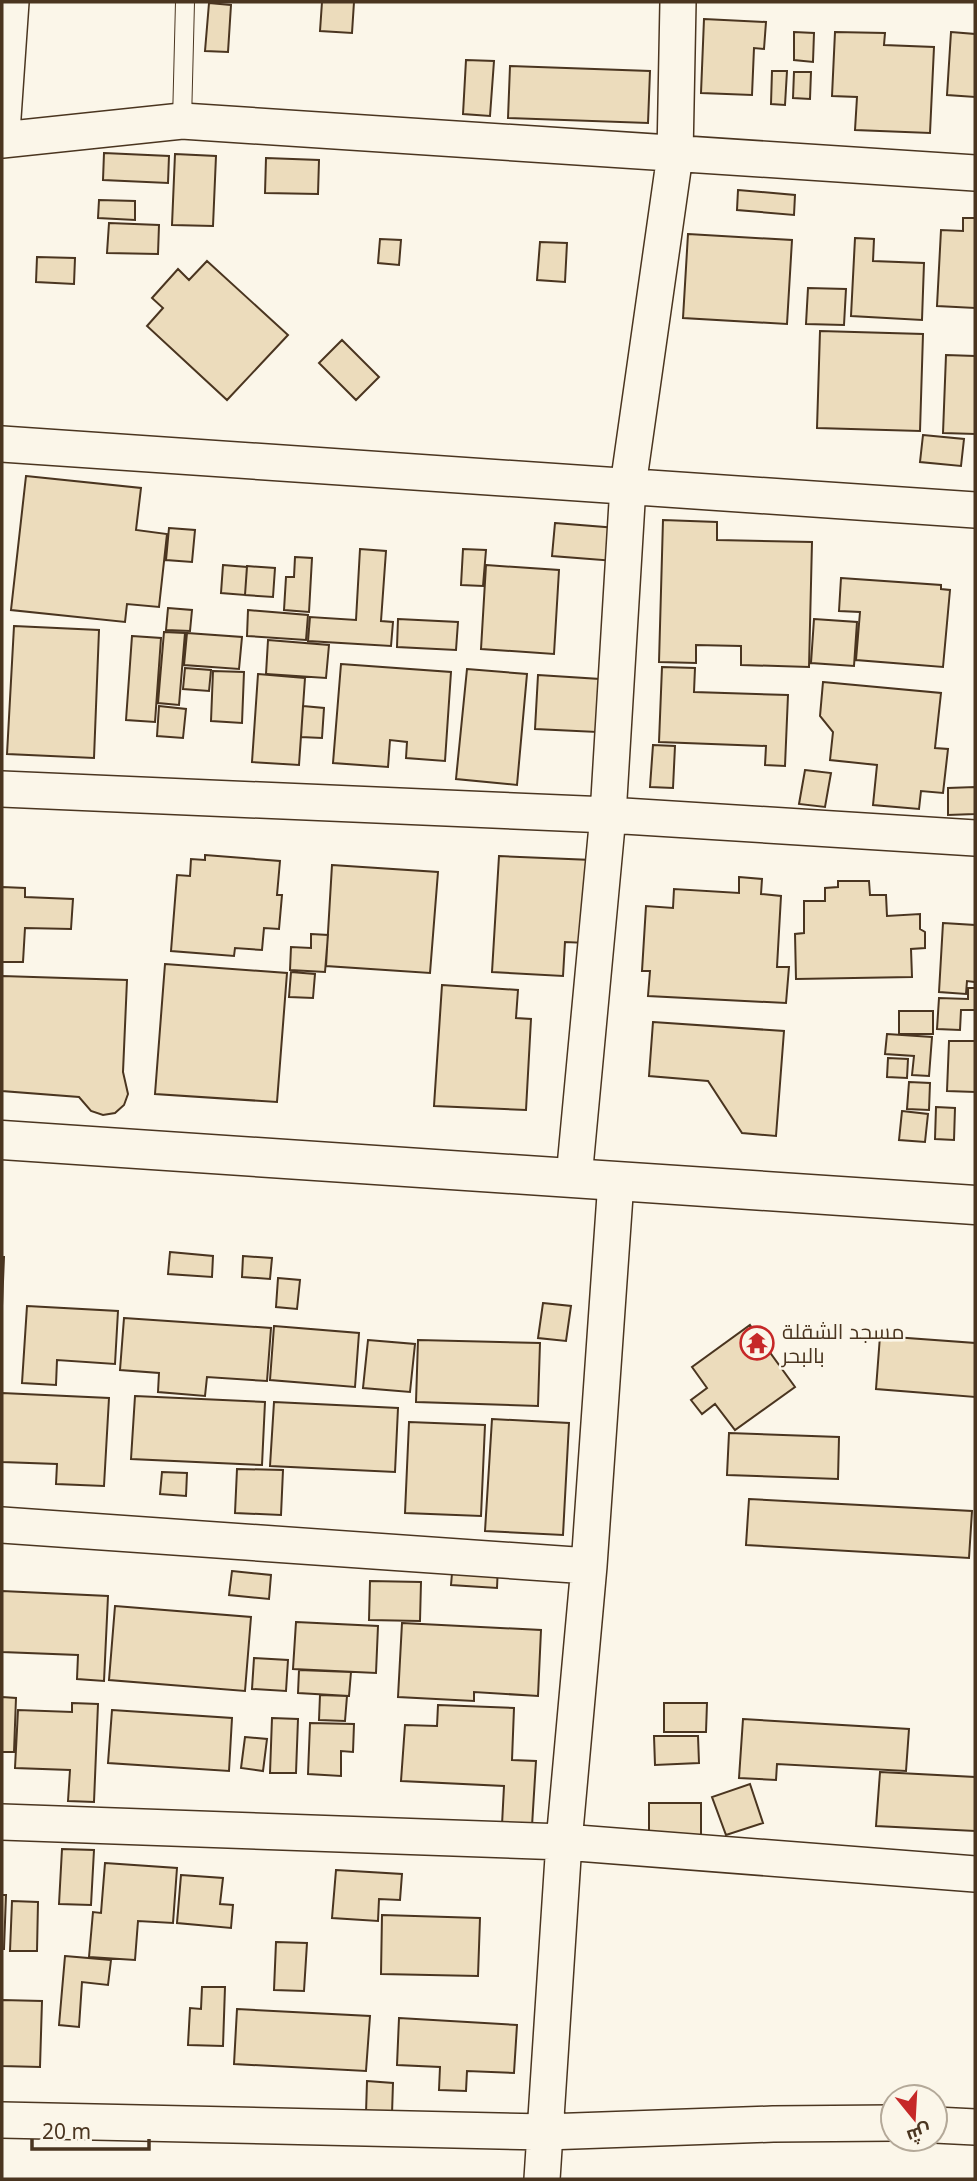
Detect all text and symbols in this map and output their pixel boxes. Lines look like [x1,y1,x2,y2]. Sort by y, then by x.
place label: مسجد الشقلة بالبحر [781,1317,904,1369]
temple icon: مسجد الشقلة بالبحر [738,1324,776,1362]
north arrow [879,2083,949,2153]
scale bar [32,2108,149,2152]
text: 20 m [42,2117,91,2145]
text: ش [904,2118,935,2150]

